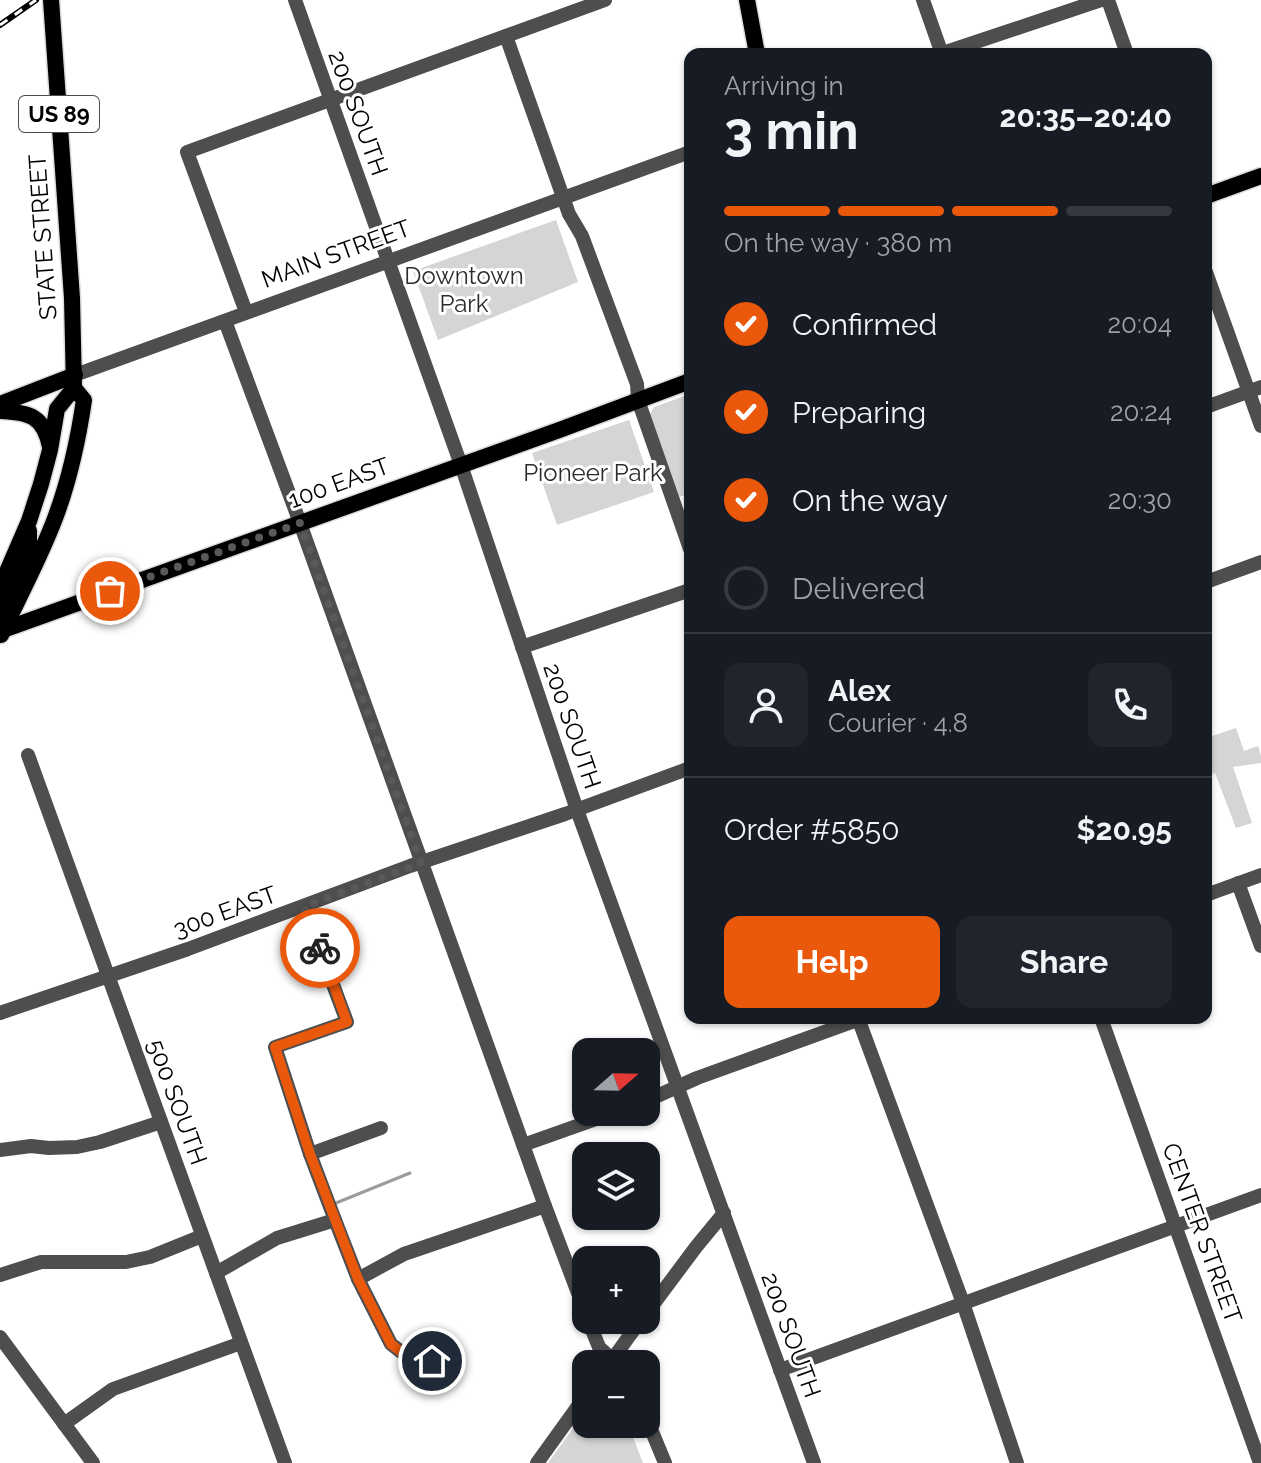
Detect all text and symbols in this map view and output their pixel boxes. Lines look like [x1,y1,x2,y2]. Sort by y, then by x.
street label: 200 SOUTH [322,46,395,179]
text: Arriving in [724,71,844,101]
road number: US 89 [19,96,99,132]
text: 20:35–20:40 [1000,99,1172,134]
text: 3 min [724,100,859,161]
street label: STATE STREET [22,153,63,321]
street label: MAIN STREET [257,213,415,294]
text: On the way · 380 m [724,228,952,258]
park label: Downtown Park [404,261,524,318]
icon: check [724,302,768,346]
text: Confirmed [792,307,937,342]
text: 20:04 [1108,309,1172,339]
icon: check [724,390,768,434]
text: Preparing [792,395,926,430]
text: 20:24 [1110,397,1172,427]
street label: 100 EAST [284,451,394,514]
park label: Pioneer Park [523,458,663,487]
icon: check [724,478,768,522]
text: On the way [792,483,948,518]
text: 20:30 [1108,485,1172,515]
pin [76,557,144,625]
icon: bag [88,569,132,613]
text: Delivered [792,571,925,606]
street label: 200 SOUTH [537,659,608,793]
button: person [724,663,808,747]
button: phone [1088,663,1172,747]
text: Alex [828,673,891,708]
text: Courier · 4.8 [828,708,968,738]
text: Order #5850 [724,812,900,847]
text: $20.95 [1077,812,1172,847]
street label: 300 EAST [169,879,281,944]
courier [280,908,360,988]
button: Help [724,916,940,1008]
button: Share [956,916,1172,1008]
icon: bike [298,926,342,970]
street label: 500 SOUTH [141,1035,214,1169]
north arrow [572,1038,660,1126]
map controls [572,1038,660,1438]
street label: CENTER STREET [1156,1139,1249,1327]
button: layers [572,1142,660,1230]
button: + [572,1246,660,1334]
street label: 200 SOUTH [755,1268,828,1401]
pin [398,1327,466,1395]
icon: home [410,1339,454,1383]
button: − [572,1350,660,1438]

